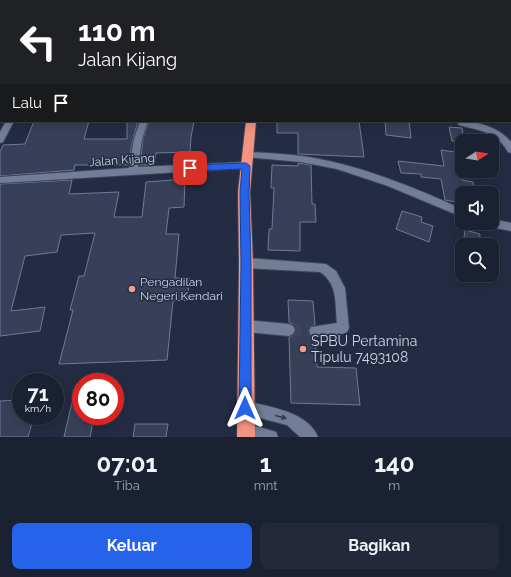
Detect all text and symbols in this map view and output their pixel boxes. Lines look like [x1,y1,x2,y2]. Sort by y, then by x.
text: 110 m [78,15,156,48]
icon: left [12,16,64,68]
text: Jalan Kijang [78,49,177,70]
icon: arrive [50,92,72,114]
text: Lalu [12,94,42,112]
north arrow [455,134,499,178]
map controls [455,134,499,282]
street label: Jalan Kijang [89,151,155,169]
pin [173,151,207,185]
icon: arrive [179,157,201,179]
button: sound [455,186,499,230]
button: search [455,238,499,282]
place label: Pengadilan Negeri Kendari [140,275,223,303]
marker: Pengadilan Negeri Kendari [127,284,137,294]
place label: SPBU Pertamina Tipulu 7493108 [311,333,417,365]
marker: SPBU Pertamina Tipulu 7493108 [298,344,308,354]
speed limit sign: 80 [72,373,124,425]
text: 71 [27,382,49,406]
position arrow [224,387,266,429]
text: km/h [25,403,51,414]
one-way arrow [275,414,287,420]
text: 07:01 [97,449,157,478]
text: 1 [260,449,272,478]
text: 140 [374,449,414,478]
text: Tiba [114,478,140,493]
text: mnt [254,478,278,493]
text: m [388,478,400,493]
button: Keluar [12,523,252,569]
button: Bagikan [260,523,499,569]

